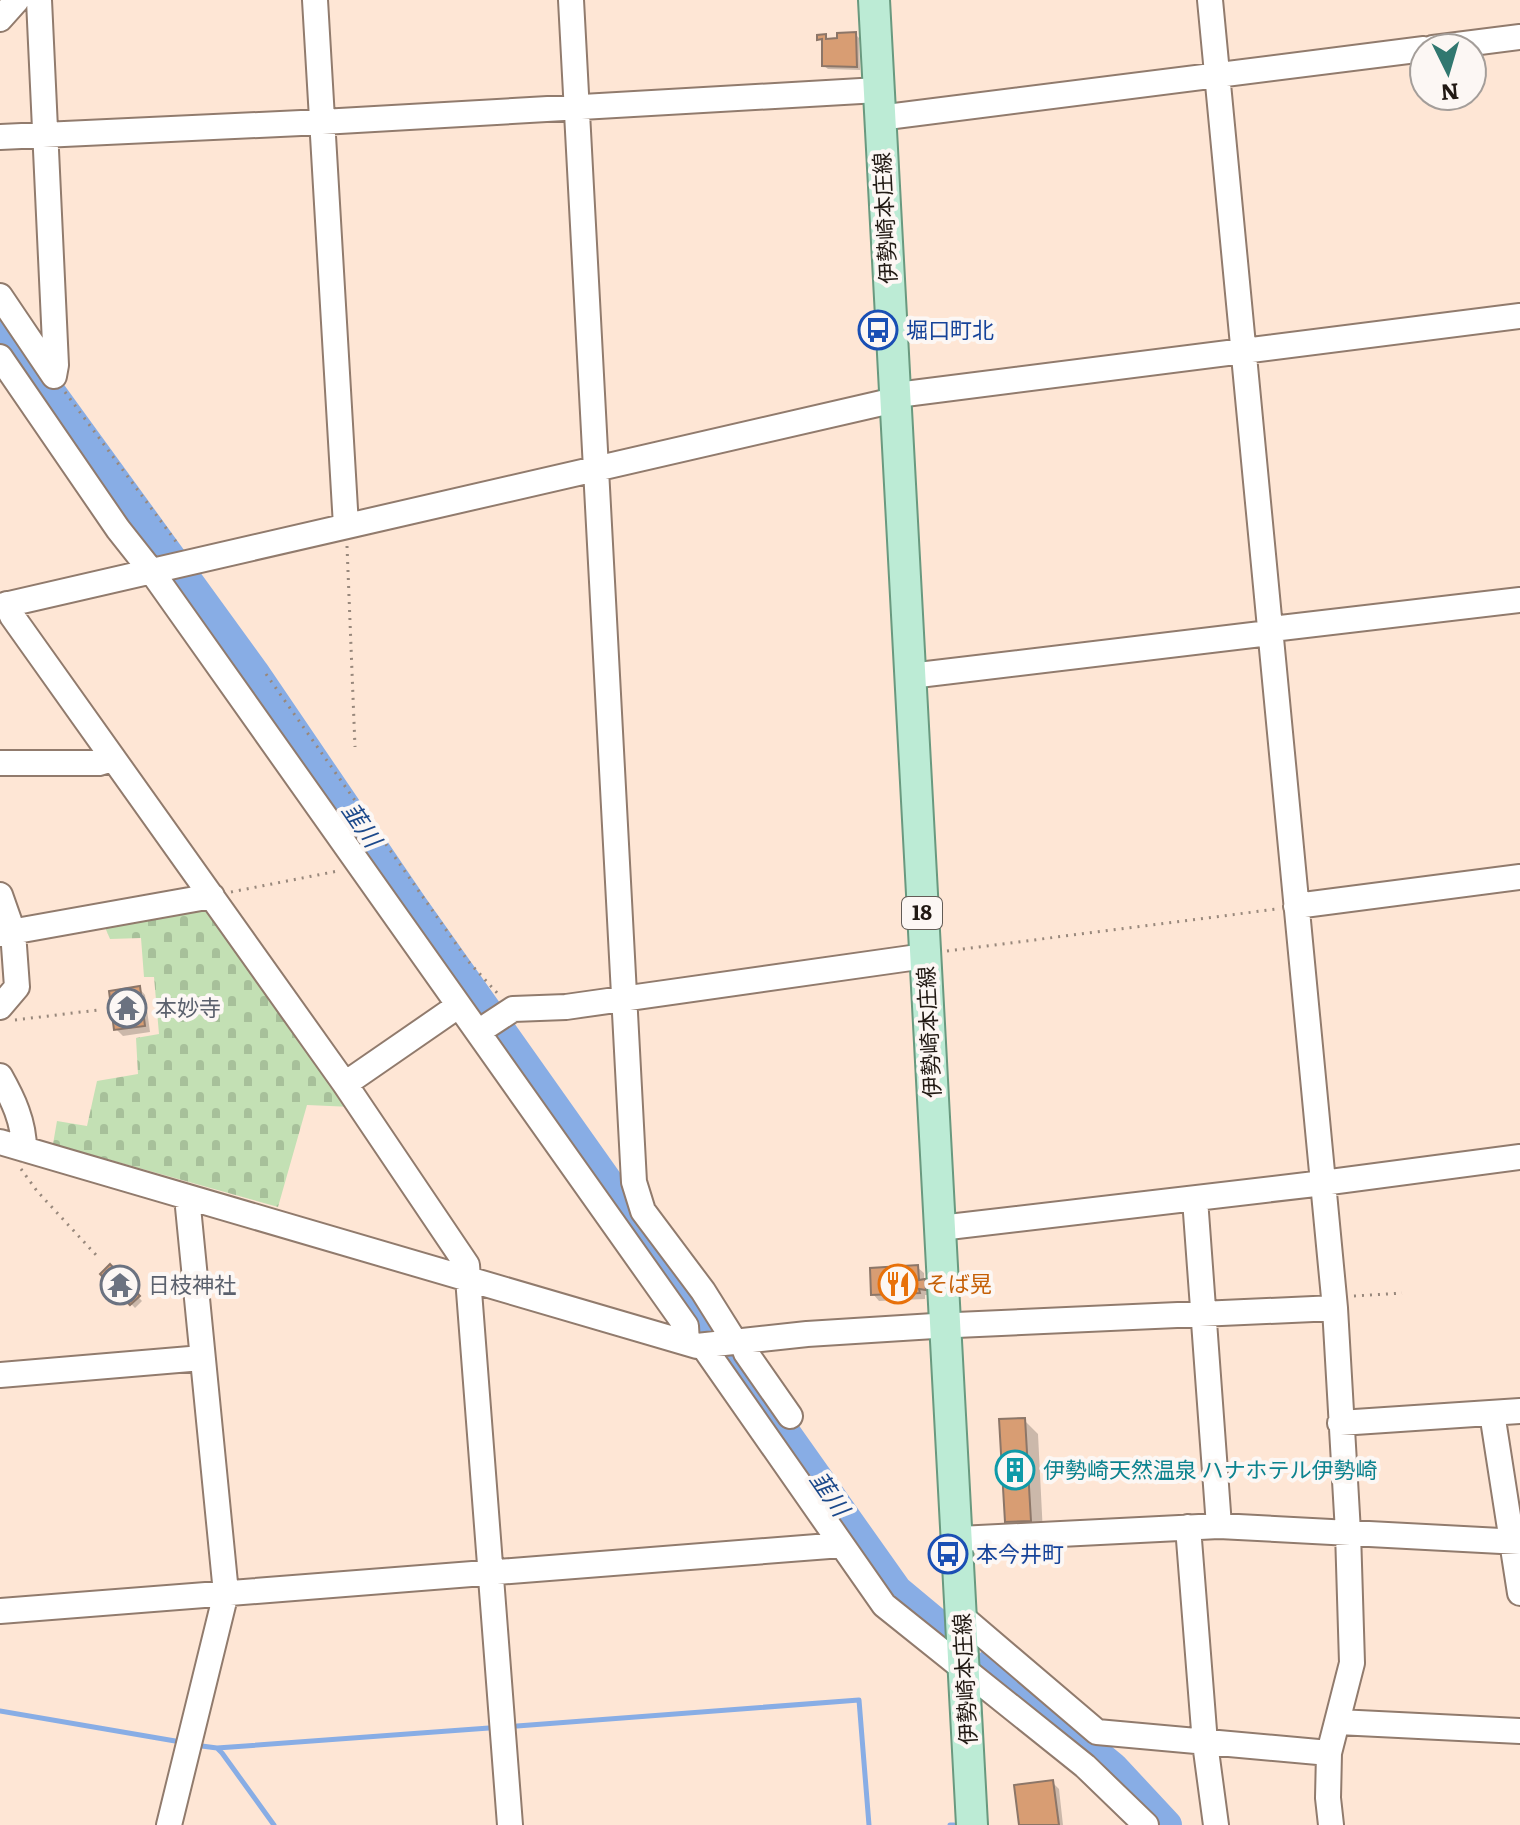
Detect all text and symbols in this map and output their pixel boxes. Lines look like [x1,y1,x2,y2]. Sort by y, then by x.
north arrow [1408,32,1488,112]
text: N [1439,76,1461,111]
street label: 伊勢崎本庄線 [864,151,903,285]
bus stop icon: 堀口町北 [857,309,899,351]
place label: 堀口町北 [906,312,994,345]
water label: 韮川 [335,794,393,856]
road number: 18 [902,897,942,929]
street label: 伊勢崎本庄線 [908,965,947,1099]
temple icon: 本妙寺 [106,987,148,1029]
place label: 本妙寺 [155,990,221,1023]
restaurant icon: そば晃 [877,1263,919,1305]
temple icon: 日枝神社 [99,1264,141,1306]
place label: そば晃 [926,1266,992,1299]
place label: 日枝神社 [148,1267,236,1300]
building icon: 伊勢崎天然温泉 ハナホテル伊勢崎 [994,1449,1036,1491]
place label: 伊勢崎天然温泉 ハナホテル伊勢崎 [1043,1452,1377,1485]
water label: 韮川 [803,1463,861,1525]
bus stop icon: 本今井町 [927,1533,969,1575]
place label: 本今井町 [976,1536,1064,1569]
street label: 伊勢崎本庄線 [944,1612,983,1746]

